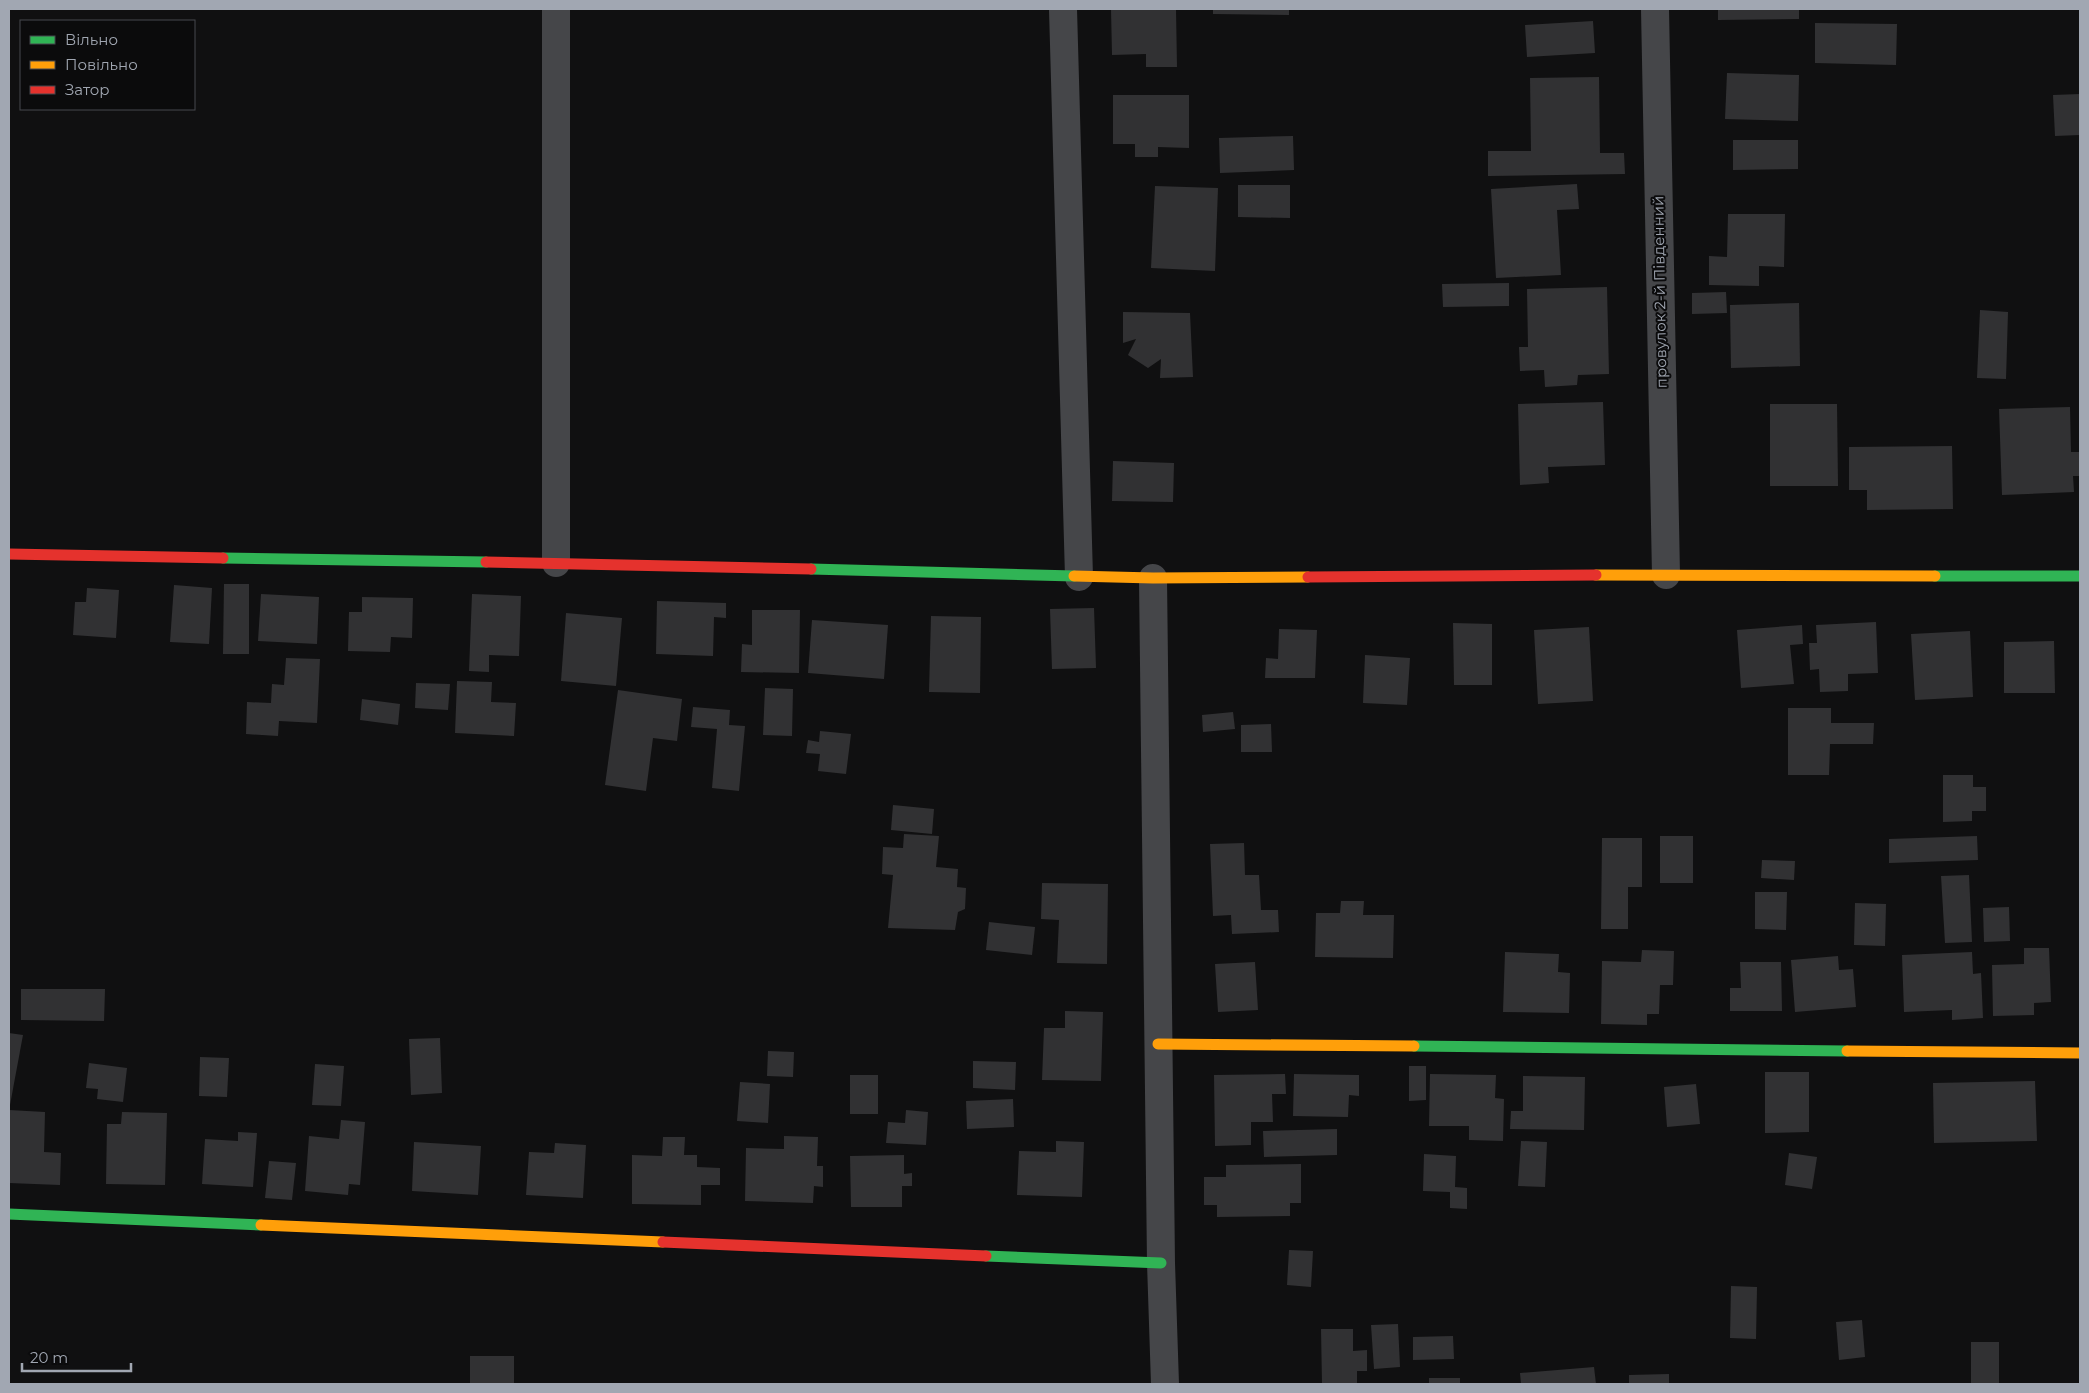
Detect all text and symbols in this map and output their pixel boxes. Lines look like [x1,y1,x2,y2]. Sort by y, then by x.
legend [20,20,195,110]
text: Вільно [65,30,118,49]
text: Повільно [65,55,138,74]
text: Затор [65,80,110,99]
street label: провулок 2-й Південний [1648,196,1671,388]
scale bar [22,1340,131,1372]
text: 20 m [30,1348,68,1367]

